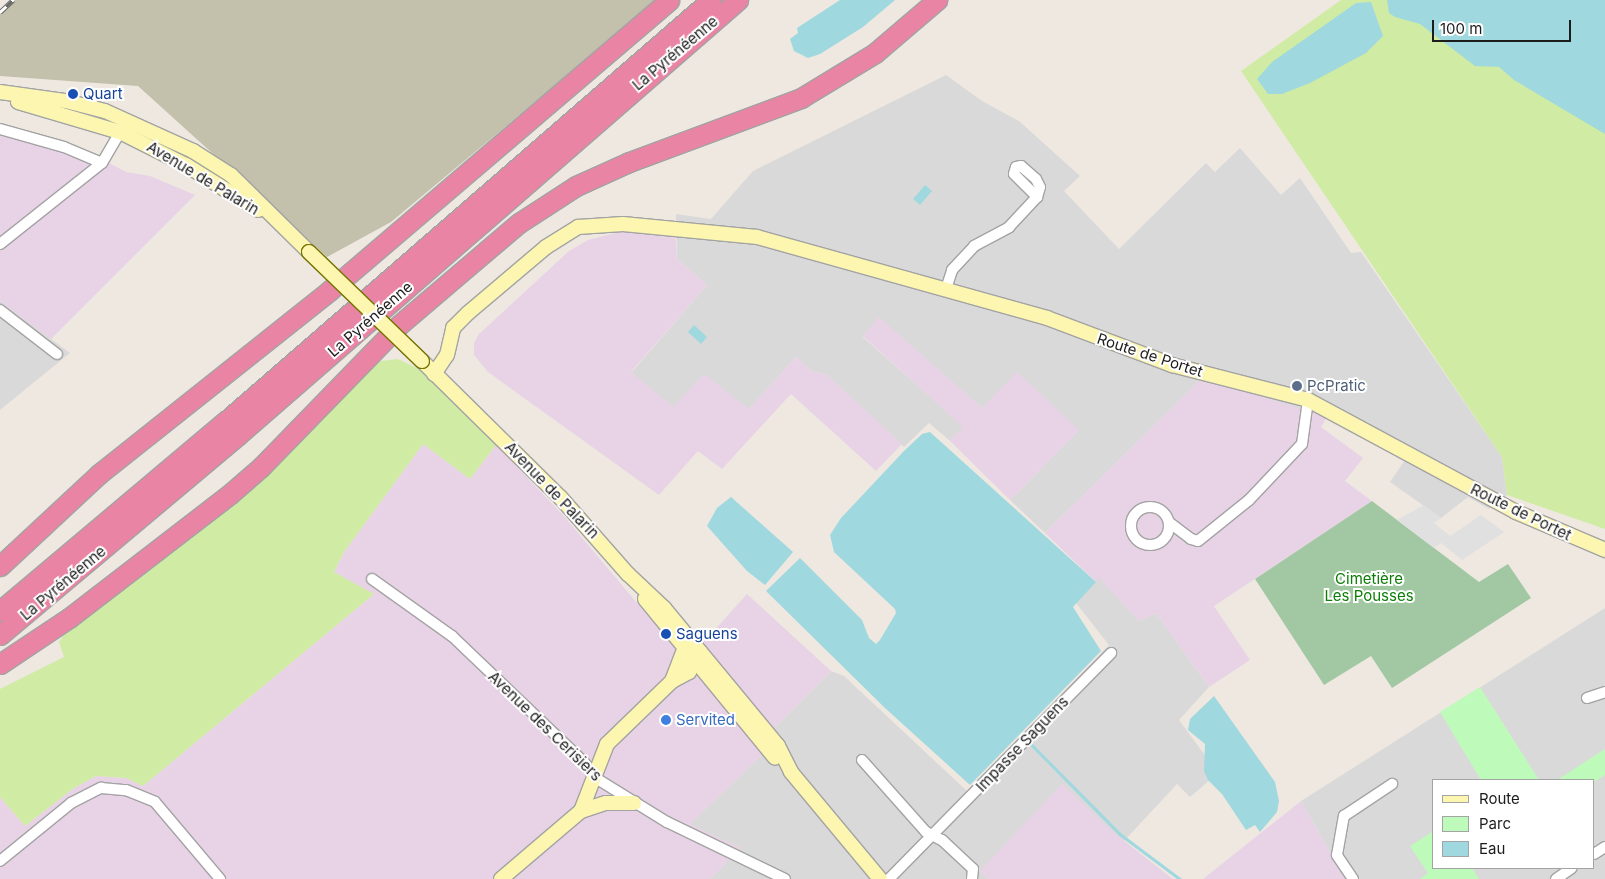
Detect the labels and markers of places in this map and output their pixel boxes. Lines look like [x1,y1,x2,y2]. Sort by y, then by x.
place label: Quart [83,85,123,103]
marker: Quart [67,88,79,100]
place label: PcPratic [1307,377,1366,395]
marker: PcPratic [1291,380,1303,392]
place label: Saguens [676,625,738,643]
marker: Saguens [660,628,672,640]
place label: Servited [676,711,735,729]
marker: Servited [660,714,672,726]

